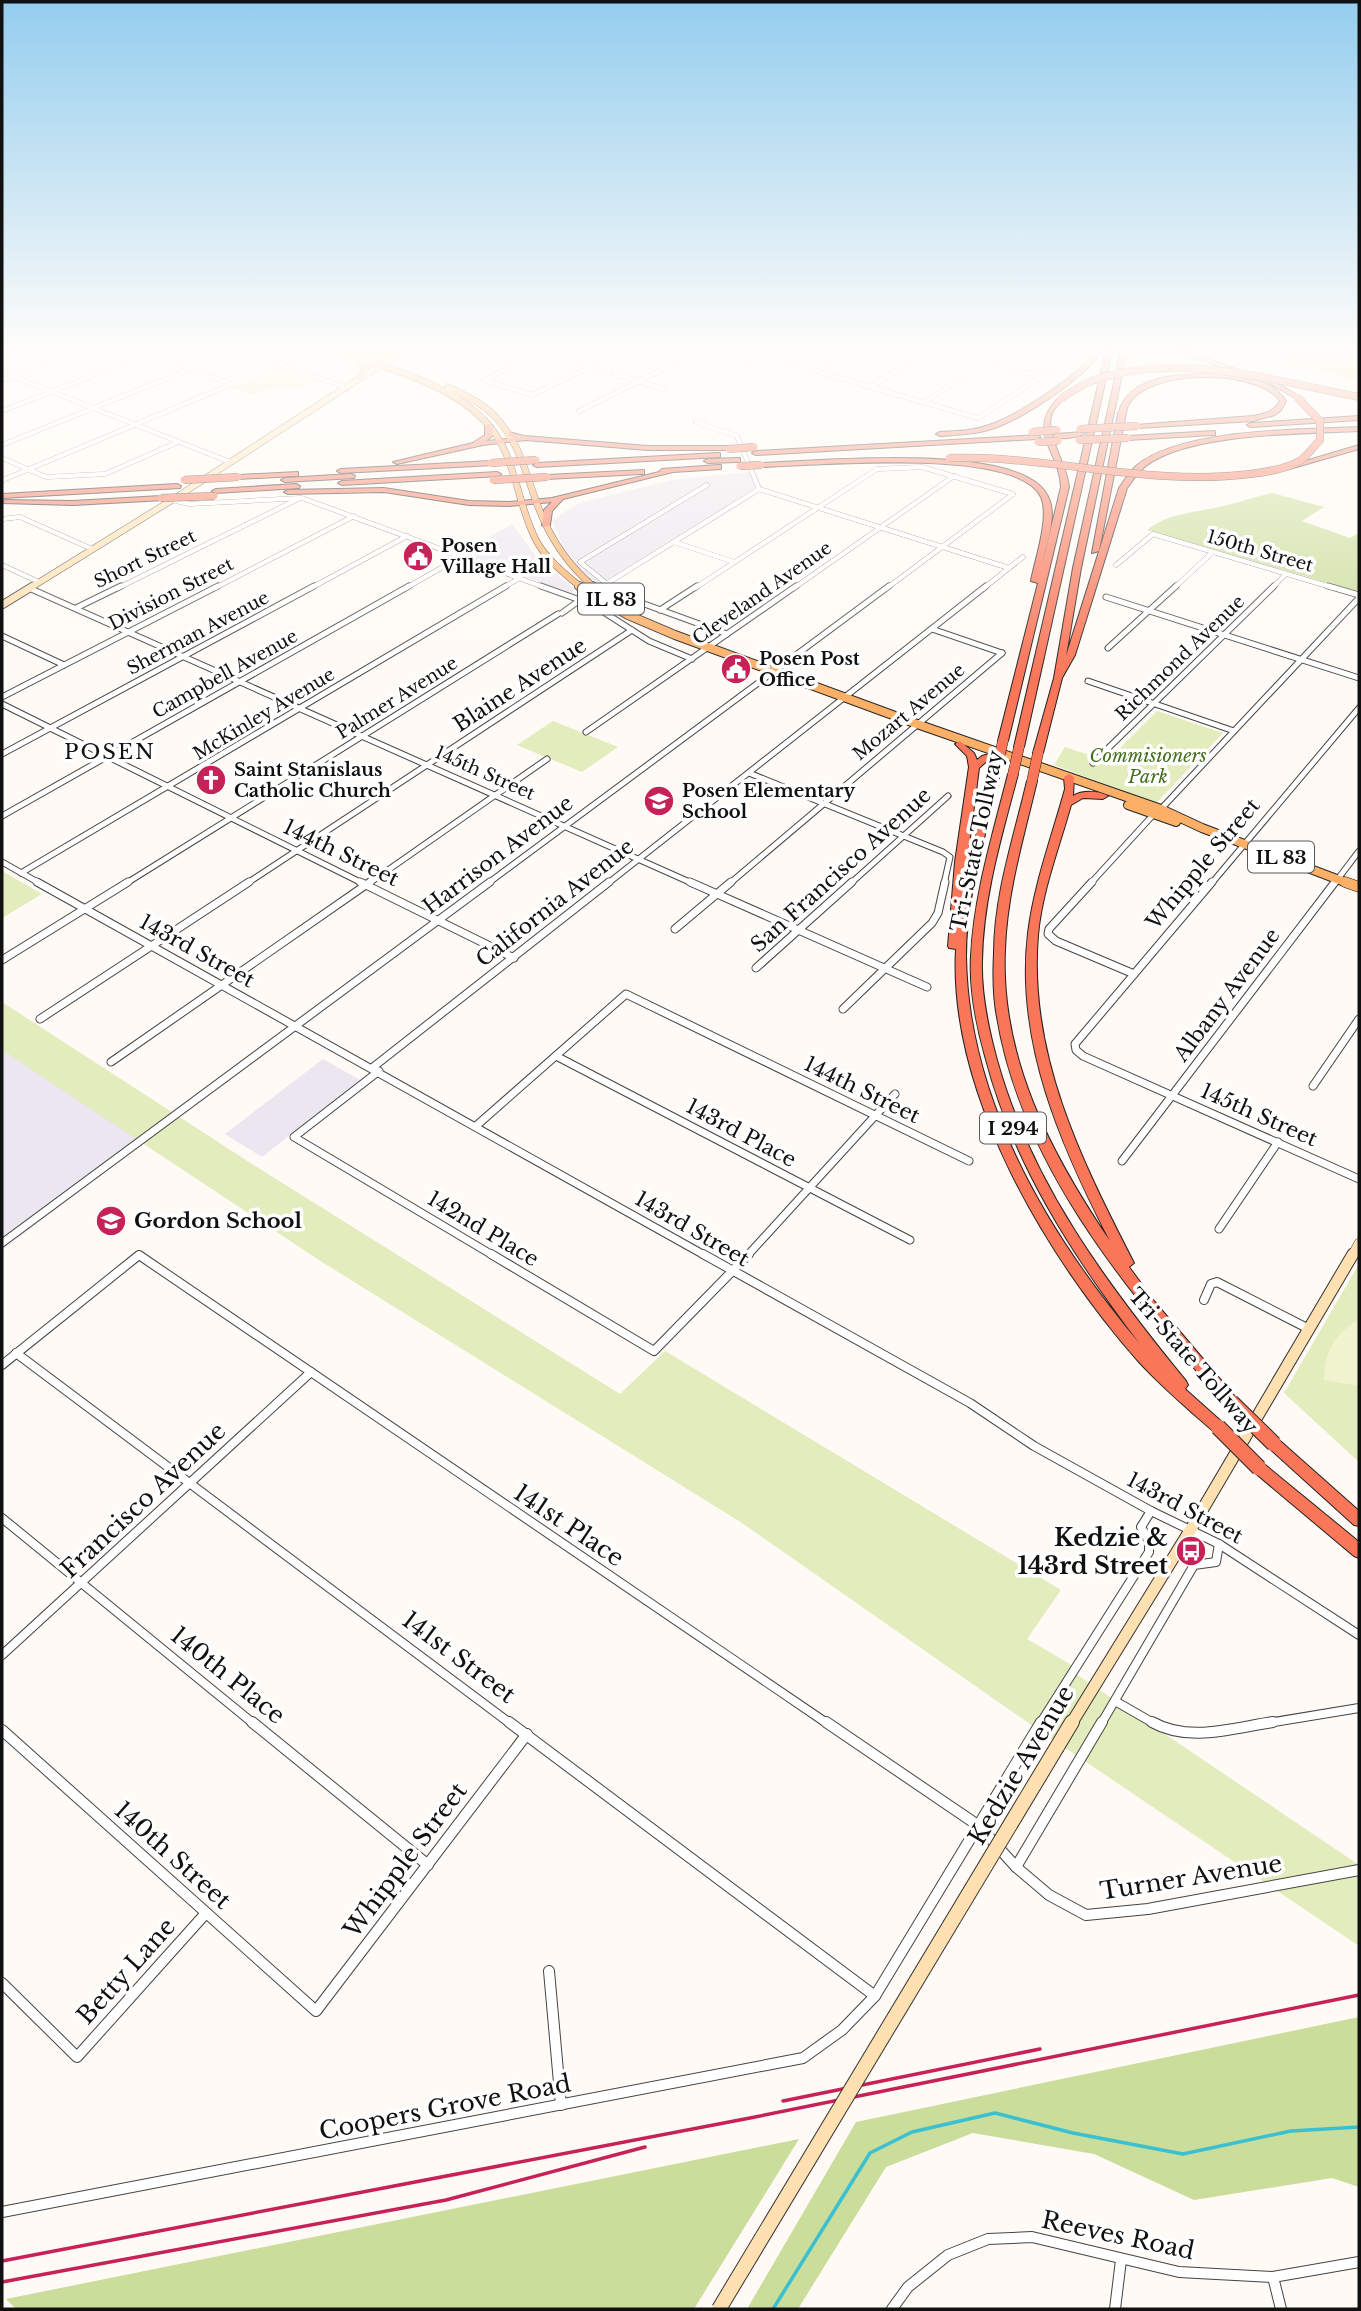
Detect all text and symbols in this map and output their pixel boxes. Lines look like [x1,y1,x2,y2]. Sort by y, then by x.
street label: Short Street [91,525,200,593]
street label: 150th Street [1204,525,1316,577]
place label: Posen Village Hall [440,535,552,578]
street label: Cleveland Avenue [688,537,836,649]
public building icon: Posen Village Hall [401,539,435,573]
street label: Division Street [105,553,237,635]
road number: IL 83 [578,584,644,614]
street label: Sherman Avenue [123,586,273,680]
street label: Richmond Avenue [1111,591,1249,725]
street label: Campbell Avenue [149,625,301,723]
street label: Blaine Avenue [449,632,591,738]
place label: Posen Post Office [759,648,860,691]
street label: Palmer Avenue [332,652,462,744]
public building icon: Posen Post Office [719,652,753,686]
street label: Mozart Avenue [849,659,969,765]
street label: McKinley Avenue [189,663,339,765]
district label: POSEN [64,739,156,765]
street label: 145th Street [432,741,539,805]
park label: Commisioners Park [1089,745,1207,788]
street label: Tri-State Tollway [945,747,1009,934]
place label: Saint Stanislaus Catholic Church [234,759,391,802]
church icon: Saint Stanislaus Catholic Church [194,763,228,797]
place label: Posen Elementary School [682,780,855,823]
street label: San Francisco Avenue [745,782,937,958]
school or university icon: Posen Elementary School [642,784,676,818]
street label: Harrison Avenue [418,790,578,920]
street label: Whipple Street [1140,793,1265,936]
street label: 144th Street [279,814,403,892]
street label: California Avenue [471,833,639,973]
road number: IL 83 [1248,842,1314,872]
street label: 143rd Street [135,909,259,993]
street label: Albany Avenue [1168,923,1286,1068]
street label: 144th Street [800,1051,924,1129]
street label: 145th Street [1197,1078,1322,1152]
street label: 143rd Place [682,1093,800,1173]
road number: I 294 [980,1112,1046,1144]
street label: 142nd Place [423,1186,543,1272]
street label: 143rd Street [630,1186,754,1272]
school or university icon: Gordon School [94,1204,128,1238]
place label: Gordon School [134,1208,302,1234]
street label: Tri-State Tollway [1123,1283,1264,1440]
street label: Francisco Avenue [55,1416,231,1584]
street label: 143rd Street [1122,1467,1248,1549]
street label: 141st Place [508,1478,630,1572]
place label: Kedzie & 143rd Street [1017,1523,1169,1580]
bus stop icon: Kedzie & 143rd Street [1174,1534,1208,1568]
street label: 141st Street [397,1605,521,1709]
street label: 140th Place [165,1620,291,1730]
street label: Kedzie Avenue [962,1680,1080,1850]
street label: Whipple Street [337,1777,473,1944]
street label: 140th Street [109,1795,237,1915]
street label: Turner Avenue [1098,1848,1284,1906]
street label: Betty Lane [71,1912,181,2030]
street label: Coopers Grove Road [317,2068,573,2146]
street label: Reeves Road [1039,2205,1197,2265]

